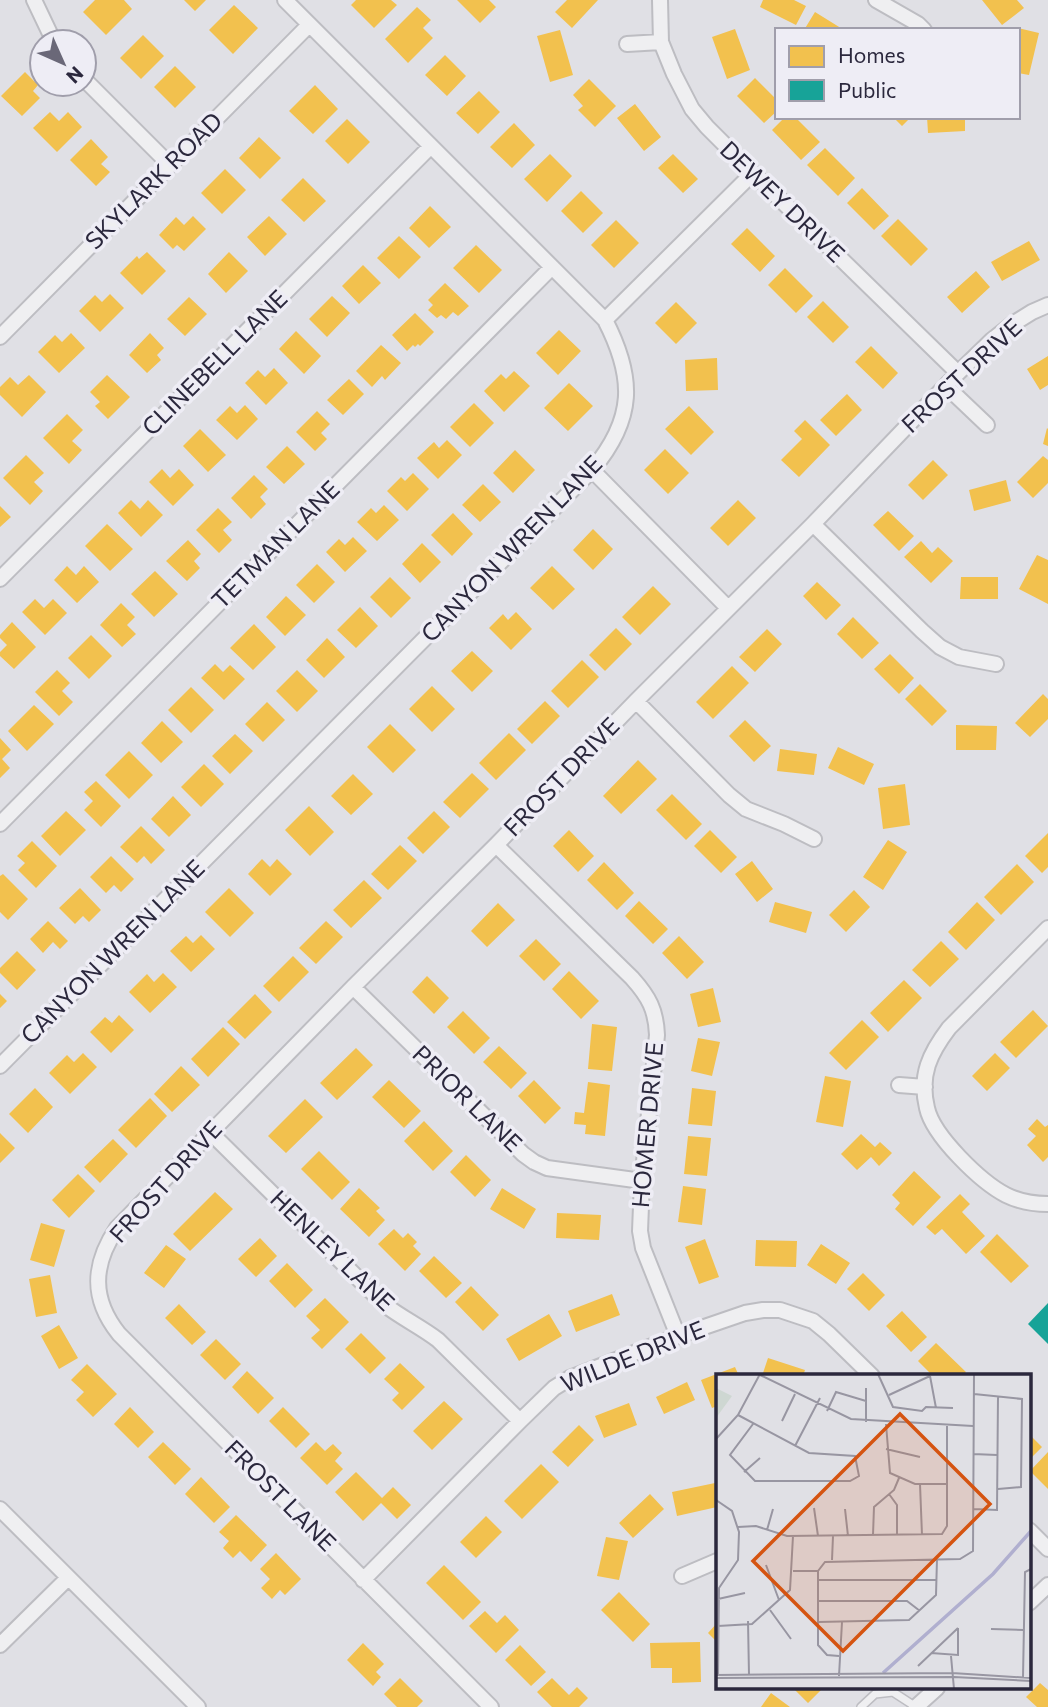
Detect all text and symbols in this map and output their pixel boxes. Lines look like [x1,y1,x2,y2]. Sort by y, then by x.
north arrow [28,28,98,98]
legend [775,28,1020,119]
text: Homes [838,42,905,67]
text: N [62,62,89,89]
text: Public [838,77,896,102]
street label: SKYLARK ROAD [78,105,227,254]
street label: DEWEY DRIVE [715,134,851,268]
street label: CLINEBELL LANE [135,283,293,441]
street label: FROST DRIVE [895,312,1027,438]
street label: CANYON WREN LANE [414,449,608,647]
street label: TETMAN LANE [205,474,345,614]
street label: FROST DRIVE [497,710,625,841]
street label: CANYON WREN LANE [14,853,210,1049]
street label: PRIOR LANE [407,1039,529,1157]
street label: HOMER DRIVE [625,1041,668,1209]
street label: FROST DRIVE [103,1114,227,1248]
street label: HENLEY LANE [265,1184,401,1316]
street label: WILDE DRIVE [556,1314,709,1398]
inset map [716,1374,1030,1690]
street label: FROST LANE [219,1433,343,1557]

